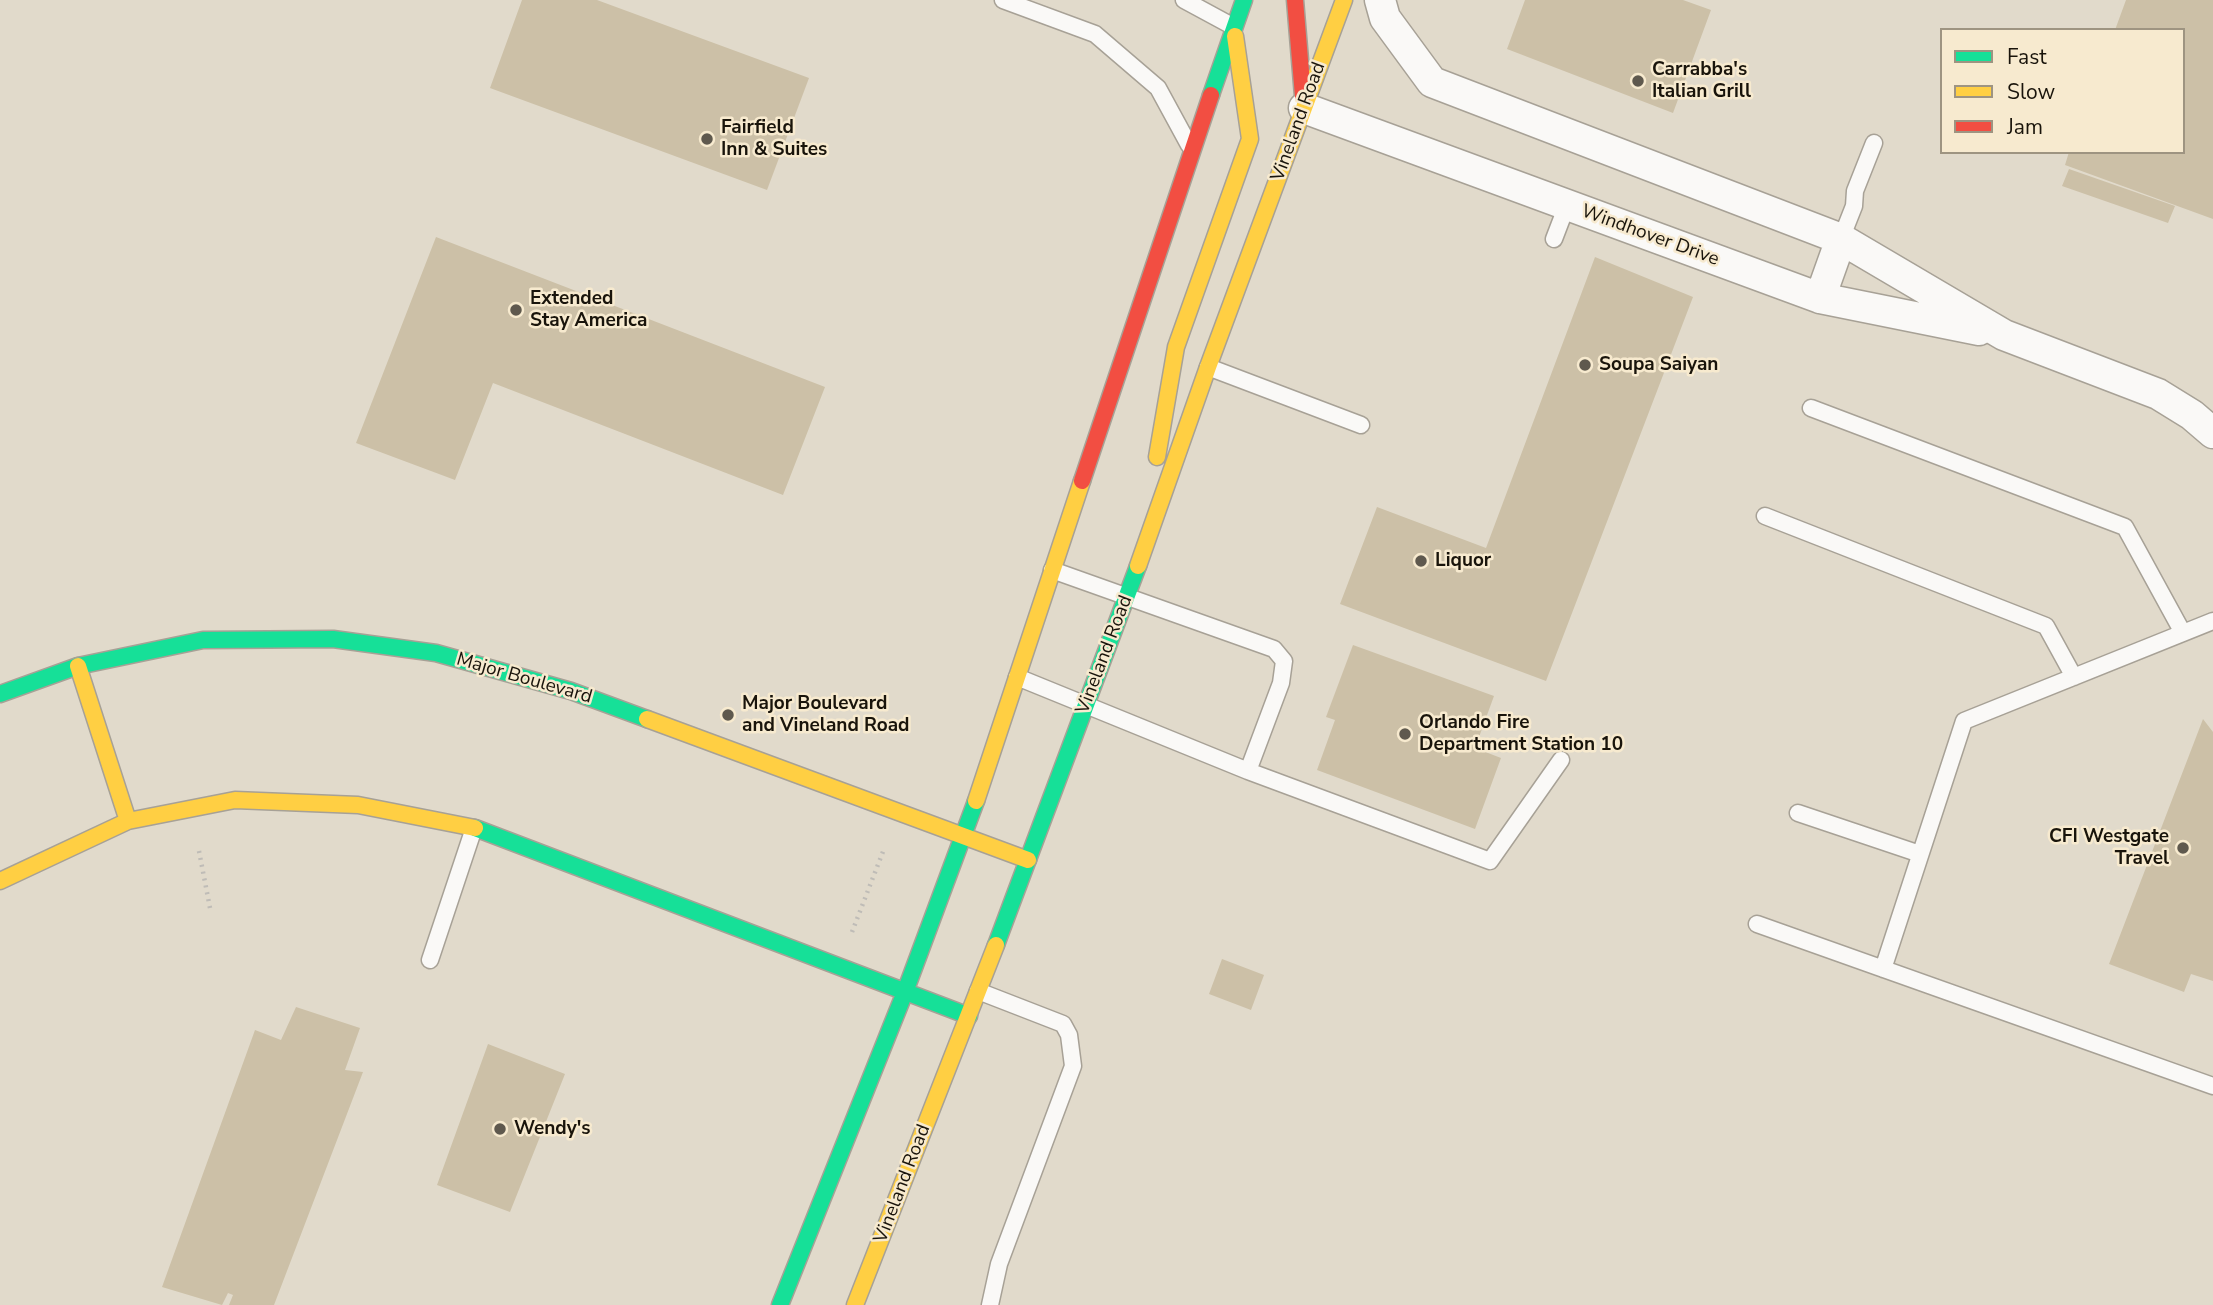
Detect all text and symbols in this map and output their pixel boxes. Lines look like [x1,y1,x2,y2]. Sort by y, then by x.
legend [1940,28,2185,154]
text: Fast [2007,43,2047,71]
street label: Vineland Road [1267,59,1331,185]
place label: Carrabba's Italian Grill [1652,59,1751,103]
marker: Carrabba's Italian Grill [1630,73,1646,89]
text: Slow [2007,78,2055,106]
text: Jam [2007,113,2043,141]
place label: Fairfield Inn & Suites [721,117,827,161]
marker: Fairfield Inn & Suites [699,131,715,147]
street label: Windhover Drive [1578,201,1722,271]
place label: Extended Stay America [530,288,647,332]
marker: Extended Stay America [508,302,524,318]
place label: Soupa Saiyan [1599,354,1718,376]
marker: Soupa Saiyan [1577,357,1593,373]
place label: Liquor [1435,550,1491,572]
marker: Liquor [1413,553,1429,569]
street label: Vineland Road [1072,593,1138,717]
street label: Major Boulevard [454,649,594,709]
place label: Major Boulevard and Vineland Road [742,693,909,737]
marker: Major Boulevard and Vineland Road [720,707,736,723]
place label: Orlando Fire Department Station 10 [1419,712,1623,756]
marker: Orlando Fire Department Station 10 [1397,726,1413,742]
place label: CFI Westgate Travel [2049,826,2169,870]
marker: CFI Westgate Travel [2175,840,2191,856]
place label: Wendy's [514,1118,591,1140]
marker: Wendy's [492,1121,508,1137]
street label: Vineland Road [870,1122,936,1246]

